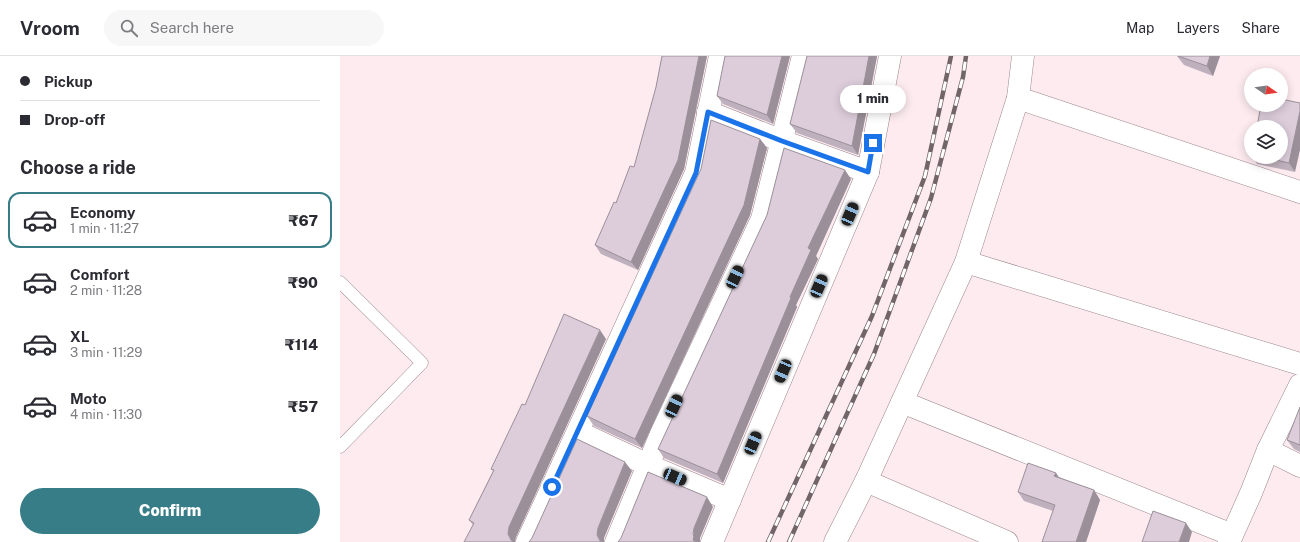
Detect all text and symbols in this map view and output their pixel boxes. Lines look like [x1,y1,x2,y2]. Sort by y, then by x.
search box [104,10,384,46]
text: Vroom [20,17,80,39]
icon: search [118,17,140,39]
text: Search here [150,19,234,36]
text: Map [1126,20,1154,36]
text: Layers [1176,20,1220,36]
text: Share [1242,20,1280,36]
north arrow [1244,68,1288,112]
map controls [1244,68,1288,164]
text: Pickup [44,73,93,90]
callout: 1 min [840,85,906,113]
text: 1 min [857,91,889,106]
text: Drop-off [44,111,105,128]
button: layers [1244,120,1288,164]
route end [864,134,882,152]
text: Choose a ride [20,157,136,178]
car [840,201,860,227]
icon: car [22,202,58,238]
text: Economy [70,204,135,221]
text: ₹67 [288,212,318,229]
text: 1 min · 11:27 [70,221,139,236]
icon: car [22,264,58,300]
car [724,264,746,290]
text: Comfort [70,266,130,283]
car [809,273,829,299]
text: ₹90 [288,274,318,291]
text: 2 min · 11:28 [70,283,142,298]
icon: car [22,326,58,362]
text: XL [70,328,89,345]
text: ₹114 [285,336,318,353]
text: 3 min · 11:29 [70,345,142,360]
car [773,358,793,384]
icon: car [22,388,58,424]
text: Moto [70,390,107,407]
car [663,393,685,419]
text: ₹57 [288,398,318,415]
text: 4 min · 11:30 [70,407,142,422]
car [743,430,763,456]
car [662,467,688,487]
route start [543,478,561,496]
button: Confirm [20,488,320,534]

